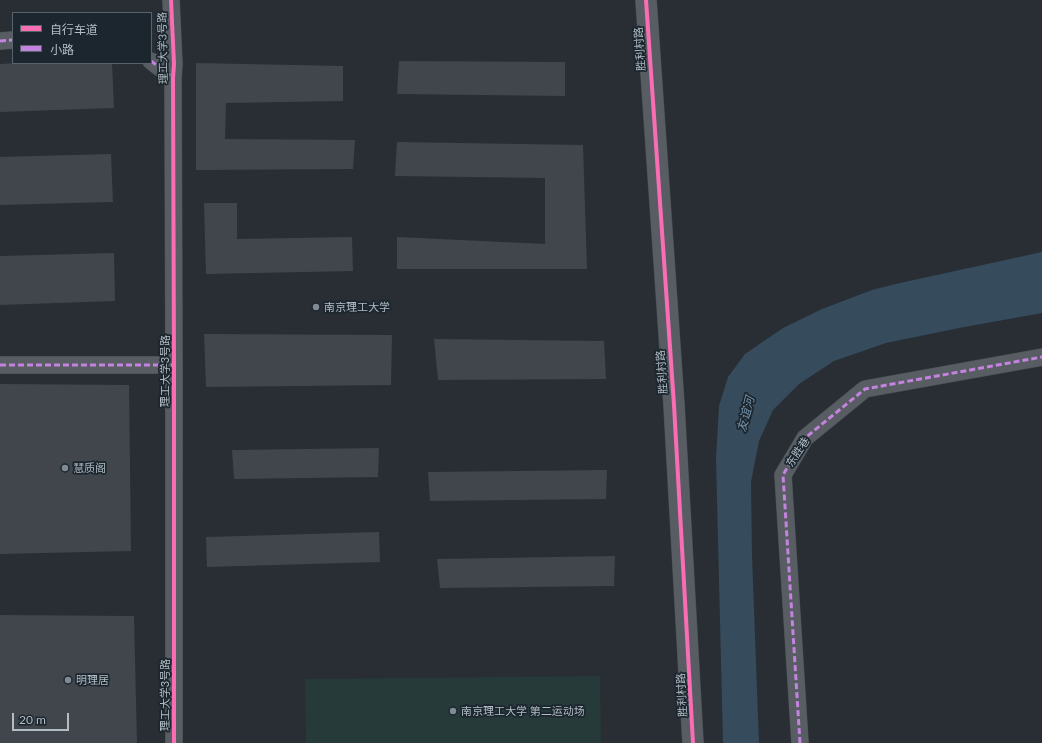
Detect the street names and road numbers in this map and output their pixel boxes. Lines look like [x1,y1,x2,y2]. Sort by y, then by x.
street label: 理工大学3号路 [156,12,170,84]
street label: 胜利村路 [632,27,648,71]
street label: 理工大学3号路 [158,335,172,407]
street label: 胜利村路 [654,350,670,394]
street label: 东胜巷 [783,435,813,469]
street label: 理工大学3号路 [158,659,172,731]
street label: 胜利村路 [674,673,690,717]

